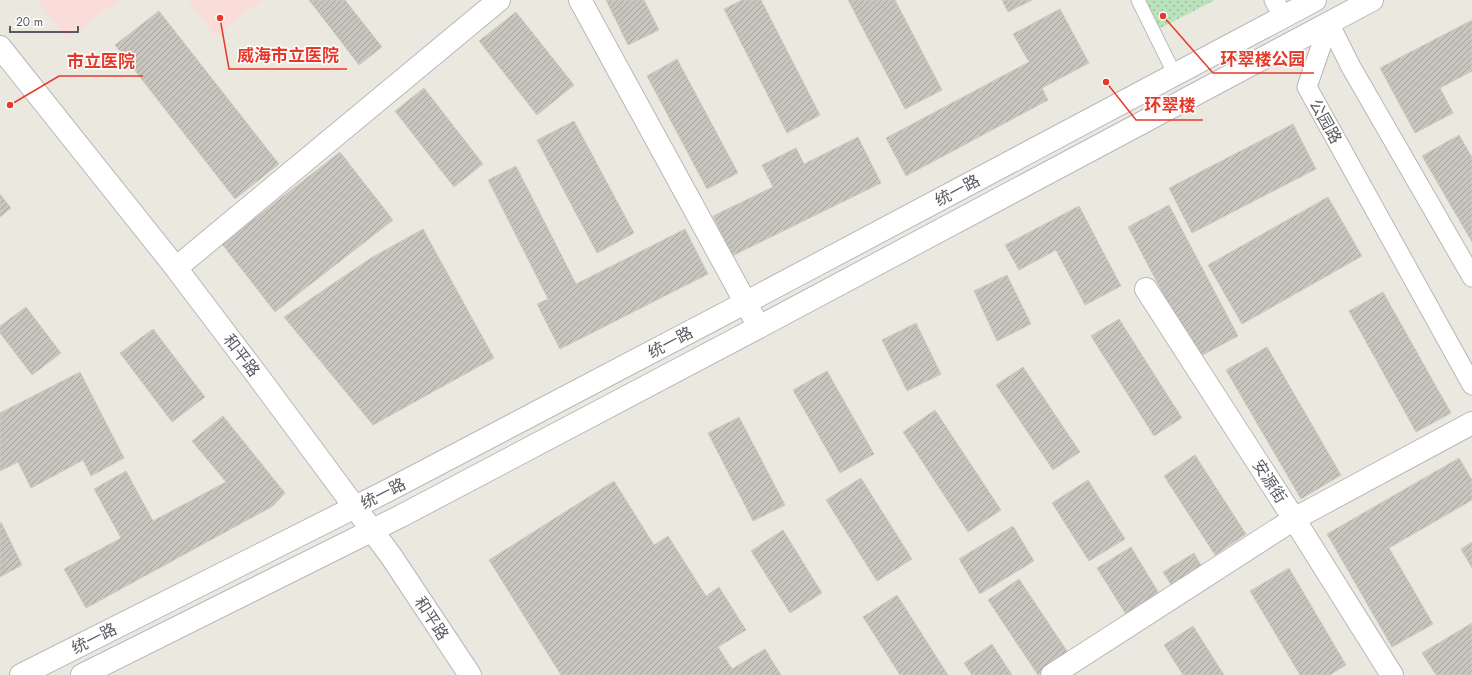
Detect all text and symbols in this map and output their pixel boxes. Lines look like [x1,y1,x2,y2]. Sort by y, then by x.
scale bar [10,8,78,34]
text: 20 m [16,13,43,31]
callout: 威海市立医院 [229,40,347,69]
text: 威海市立医院 [237,43,339,67]
callout: 环翠楼公园 [1213,44,1314,73]
callout: 市立医院 [59,47,143,76]
text: 环翠楼公园 [1221,47,1306,71]
text: 市立医院 [67,49,135,73]
callout: 环翠楼 [1136,91,1203,120]
text: 环翠楼 [1145,93,1196,117]
street label: 公园路 [1304,95,1347,148]
street label: 统一路 [931,169,984,212]
street label: 统一路 [644,321,697,364]
street label: 和平路 [218,329,265,381]
street label: 安源街 [1247,455,1292,508]
street label: 统一路 [357,472,410,515]
street label: 和平路 [409,592,454,645]
street label: 统一路 [68,617,121,660]

